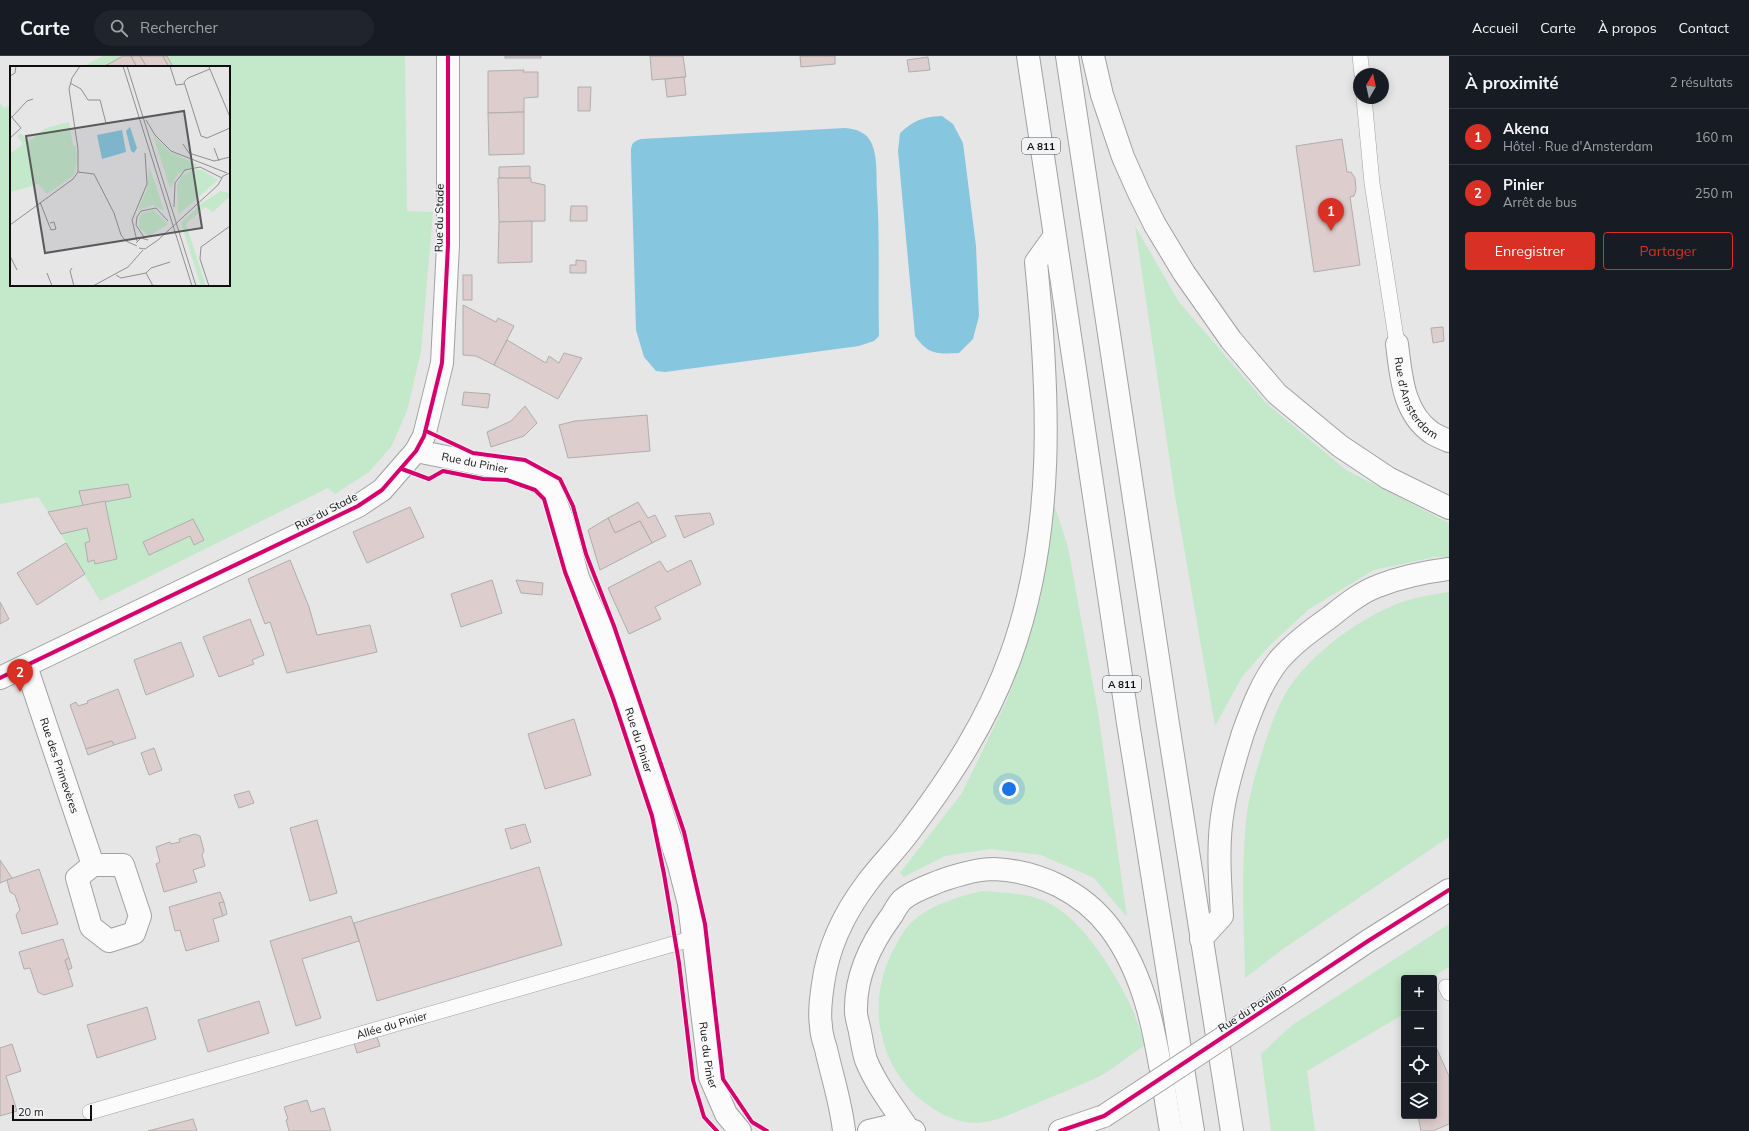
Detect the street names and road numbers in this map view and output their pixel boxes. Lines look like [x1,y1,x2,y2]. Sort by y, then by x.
road number: A 811 [1022,138,1060,154]
street label: Rue du Stade [431,184,447,252]
street label: Rue d'Amsterdam [1392,356,1441,442]
street label: Rue du Pinier [440,449,509,476]
street label: Rue du Stade [292,489,360,533]
road number: A 811 [1103,676,1141,692]
street label: Rue du Pinier [622,706,656,774]
street label: Rue des Primevères [37,716,82,815]
street label: Rue du Pavillon [1215,981,1289,1035]
street label: Allée du Pinier [355,1008,429,1042]
street label: Rue du Pinier [696,1021,721,1091]

